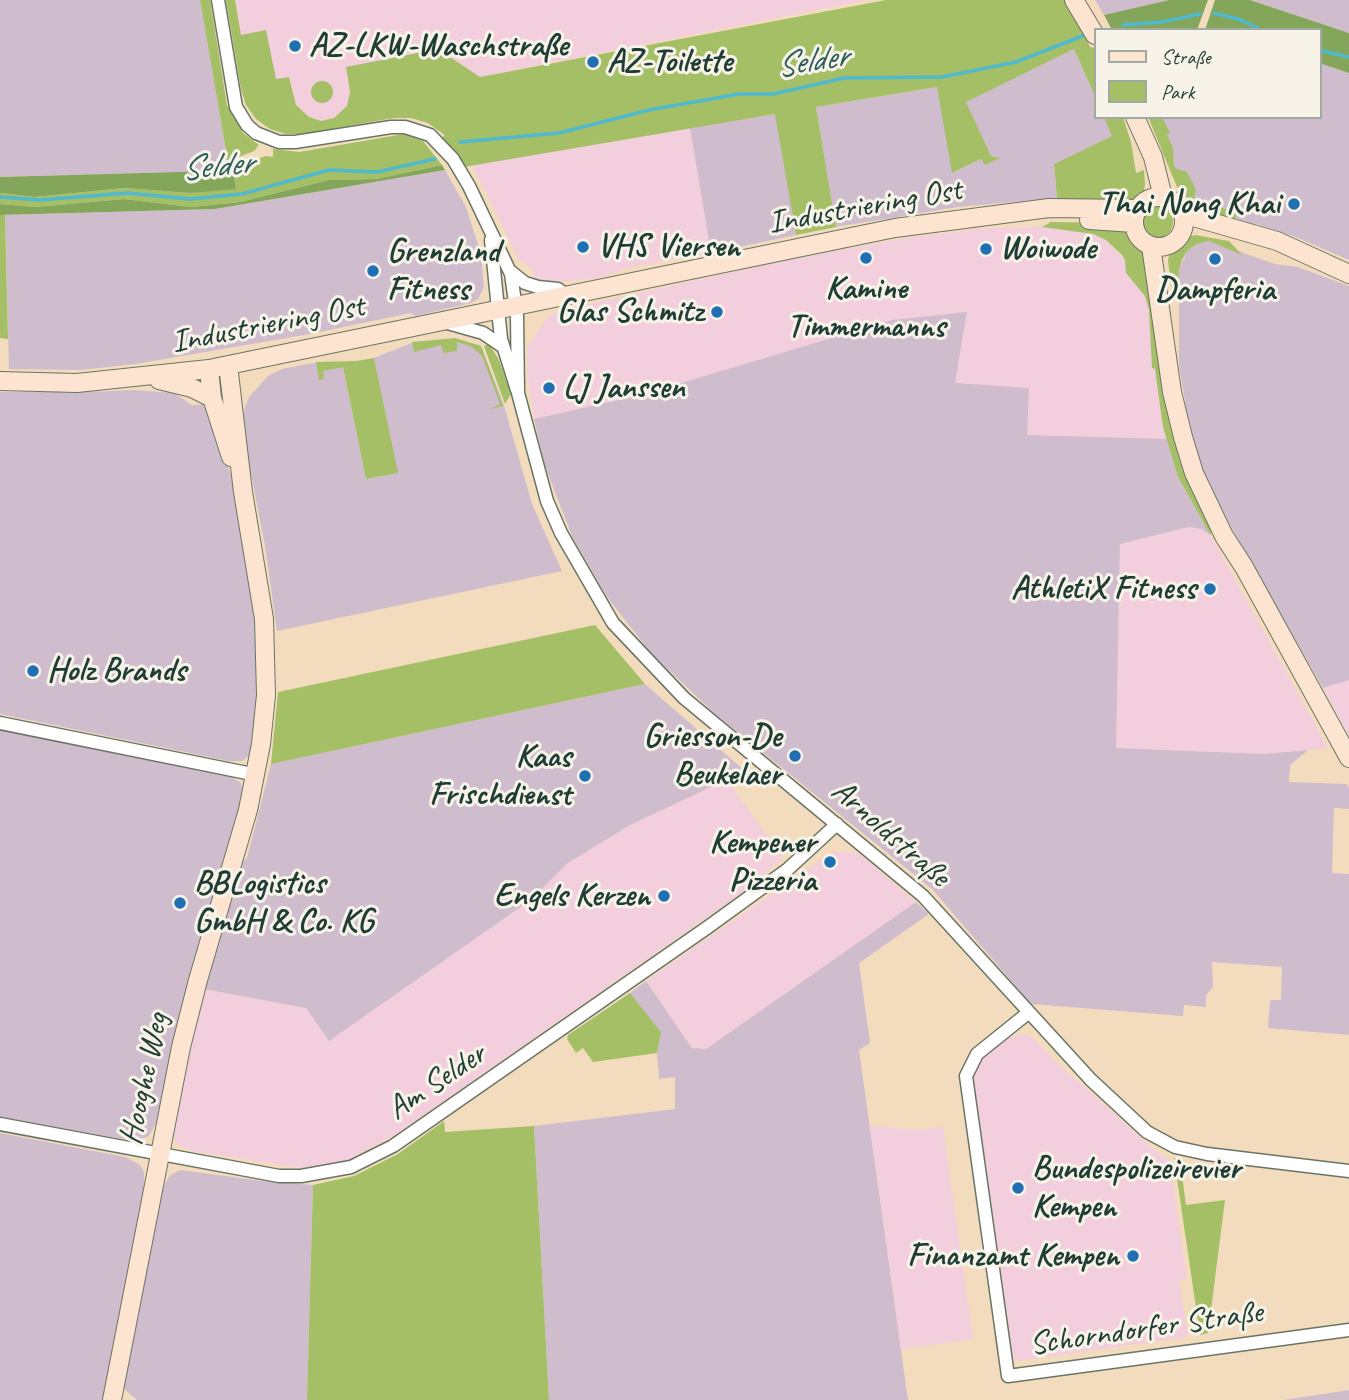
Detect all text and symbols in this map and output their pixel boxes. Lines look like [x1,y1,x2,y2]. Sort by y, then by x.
place label: AZ-LKW-Waschstraße [309,26,568,66]
legend [1094,28,1321,119]
water label: Selder [773,36,851,88]
marker: AZ-LKW-Waschstraße [287,38,303,54]
place label: AZ-Toilette [607,42,732,82]
text: Straße [1161,44,1211,70]
marker: AZ-Toilette [585,54,601,70]
text: Park [1161,79,1194,105]
water label: Selder [179,142,255,192]
street label: Industriering Ost [765,171,965,243]
place label: Thai Nong Khai [1098,184,1280,224]
marker: Thai Nong Khai [1286,196,1302,212]
place label: VHS Viersen [597,227,740,267]
place label: Woiwode [1000,229,1095,269]
place label: Grenzland Fitness [387,232,500,310]
marker: VHS Viersen [575,239,591,255]
marker: Woiwode [978,241,994,257]
marker: Kamine Timmermanns [858,250,874,266]
marker: Dampferia [1207,251,1223,267]
marker: Grenzland Fitness [365,263,381,279]
place label: Kamine Timmermanns [787,269,945,347]
place label: Dampferia [1155,270,1275,310]
street label: Industriering Ost [168,287,368,363]
place label: Glas Schmitz [557,292,703,332]
marker: Glas Schmitz [709,304,725,320]
place label: LJ Janssen [563,368,685,408]
marker: LJ Janssen [541,380,557,396]
place label: AthletiX Fitness [1011,569,1196,609]
marker: AthletiX Fitness [1202,581,1218,597]
place label: Holz Brands [47,651,186,691]
marker: Holz Brands [25,663,41,679]
place label: Griesson-De Beukelaer [643,717,781,795]
place label: Kaas Frischdienst [429,737,571,815]
marker: Griesson-De Beukelaer [787,748,803,764]
marker: Kaas Frischdienst [577,768,593,784]
street label: Arnoldstraße [823,772,957,896]
place label: Kempener Pizzeria [709,823,816,901]
marker: Kempener Pizzeria [822,854,838,870]
place label: BBLogistics GmbH & Co. KG [194,864,373,942]
place label: Engels Kerzen [494,876,650,916]
marker: Engels Kerzen [656,888,672,904]
marker: BBLogistics GmbH & Co. KG [172,895,188,911]
street label: Hooghe Weg [112,1009,178,1149]
street label: Am Selder [380,1035,494,1129]
place label: Bundespolizeirevier Kempen [1032,1149,1240,1227]
marker: Bundespolizeirevier Kempen [1010,1180,1026,1196]
place label: Finanzamt Kempen [907,1236,1119,1276]
marker: Finanzamt Kempen [1125,1248,1141,1264]
street label: Schorndorfer Straße [1027,1293,1265,1365]

